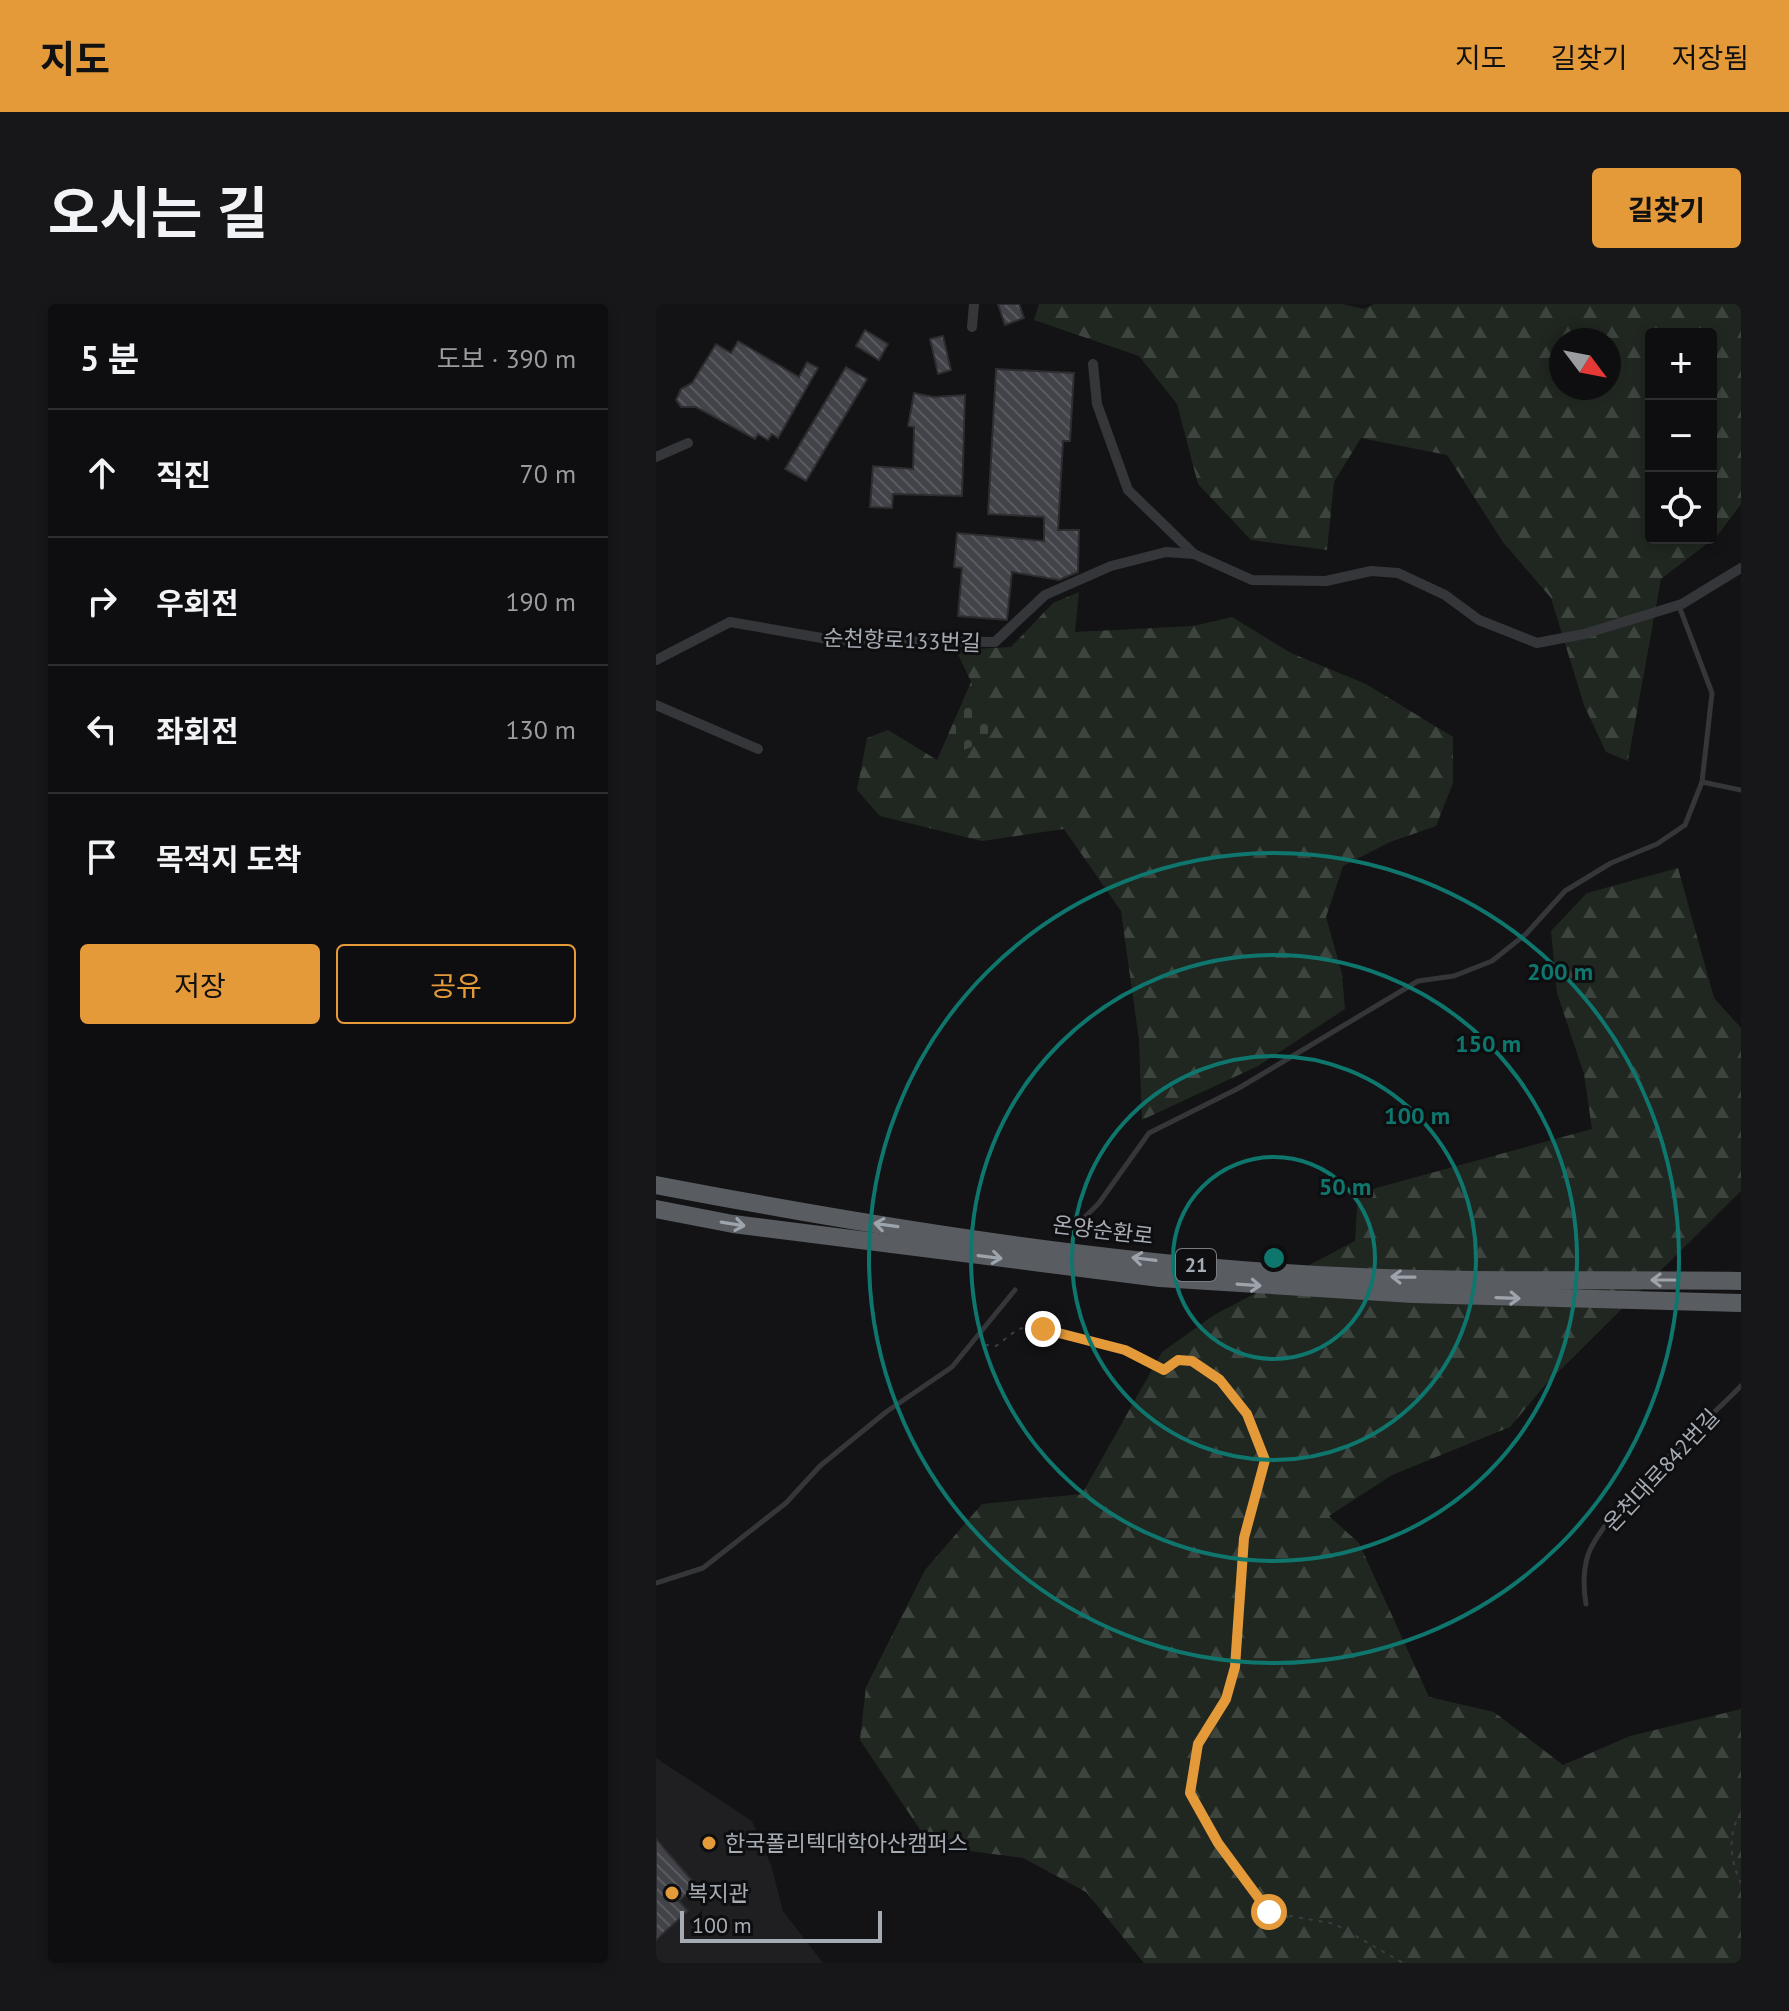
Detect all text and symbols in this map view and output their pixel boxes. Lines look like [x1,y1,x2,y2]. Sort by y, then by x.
text: 지도 [40,34,110,83]
text: 지도 [1455,39,1506,76]
text: 길찾기 [1550,39,1628,76]
text: 저장됨 [1672,39,1749,76]
button: 길찾기 [1592,168,1741,248]
text: 오시는 길 [48,176,268,248]
north arrow [1549,328,1621,400]
map controls [1645,328,1717,544]
button: + [1645,328,1717,400]
text: 5 분 [80,336,139,380]
text: 도보 · 390 m [437,342,576,375]
button: − [1645,400,1717,472]
icon: ahead [80,451,124,495]
text: 직진 [156,455,211,494]
text: 70 m [520,457,576,490]
button: locate [1645,472,1717,544]
icon: right [80,579,124,623]
text: 우회전 [156,583,239,622]
text: 190 m [505,585,576,618]
street label: 순천향로133번길 [823,623,981,657]
icon: left [80,707,124,751]
text: 좌회전 [156,711,239,750]
text: 130 m [505,713,576,746]
icon: arrive [80,835,124,879]
text: 목적지 도착 [156,839,302,878]
button: 저장 [80,944,320,1024]
button: 공유 [336,944,576,1024]
text: 200 m [1527,956,1593,987]
text: 150 m [1455,1028,1521,1059]
text: 100 m [1384,1100,1450,1131]
text: 50 m [1319,1171,1371,1202]
street label: 온양순환로 [1051,1210,1155,1250]
one-way arrow [719,1217,745,1232]
one-way arrow [874,1217,899,1232]
centre of rings [1260,1244,1288,1272]
road number: 21 [1176,1249,1216,1281]
one-way arrow [976,1250,1003,1265]
one-way arrow [1132,1251,1157,1266]
one-way arrow [1390,1269,1417,1285]
one-way arrow [1650,1272,1677,1288]
one-way arrow [1235,1278,1262,1293]
one-way arrow [1494,1290,1521,1305]
route end [1025,1311,1061,1347]
street label: 온천대로842번길 [1597,1403,1725,1537]
place label: 한국폴리텍대학아산캠퍼스 [725,1829,968,1857]
marker: 한국폴리텍대학아산캠퍼스 [700,1834,718,1852]
place label: 복지관 [688,1879,749,1907]
marker: 복지관 [663,1884,681,1902]
route start [1251,1894,1287,1930]
scale bar [680,1907,882,1943]
text: 100 m [692,1911,752,1939]

